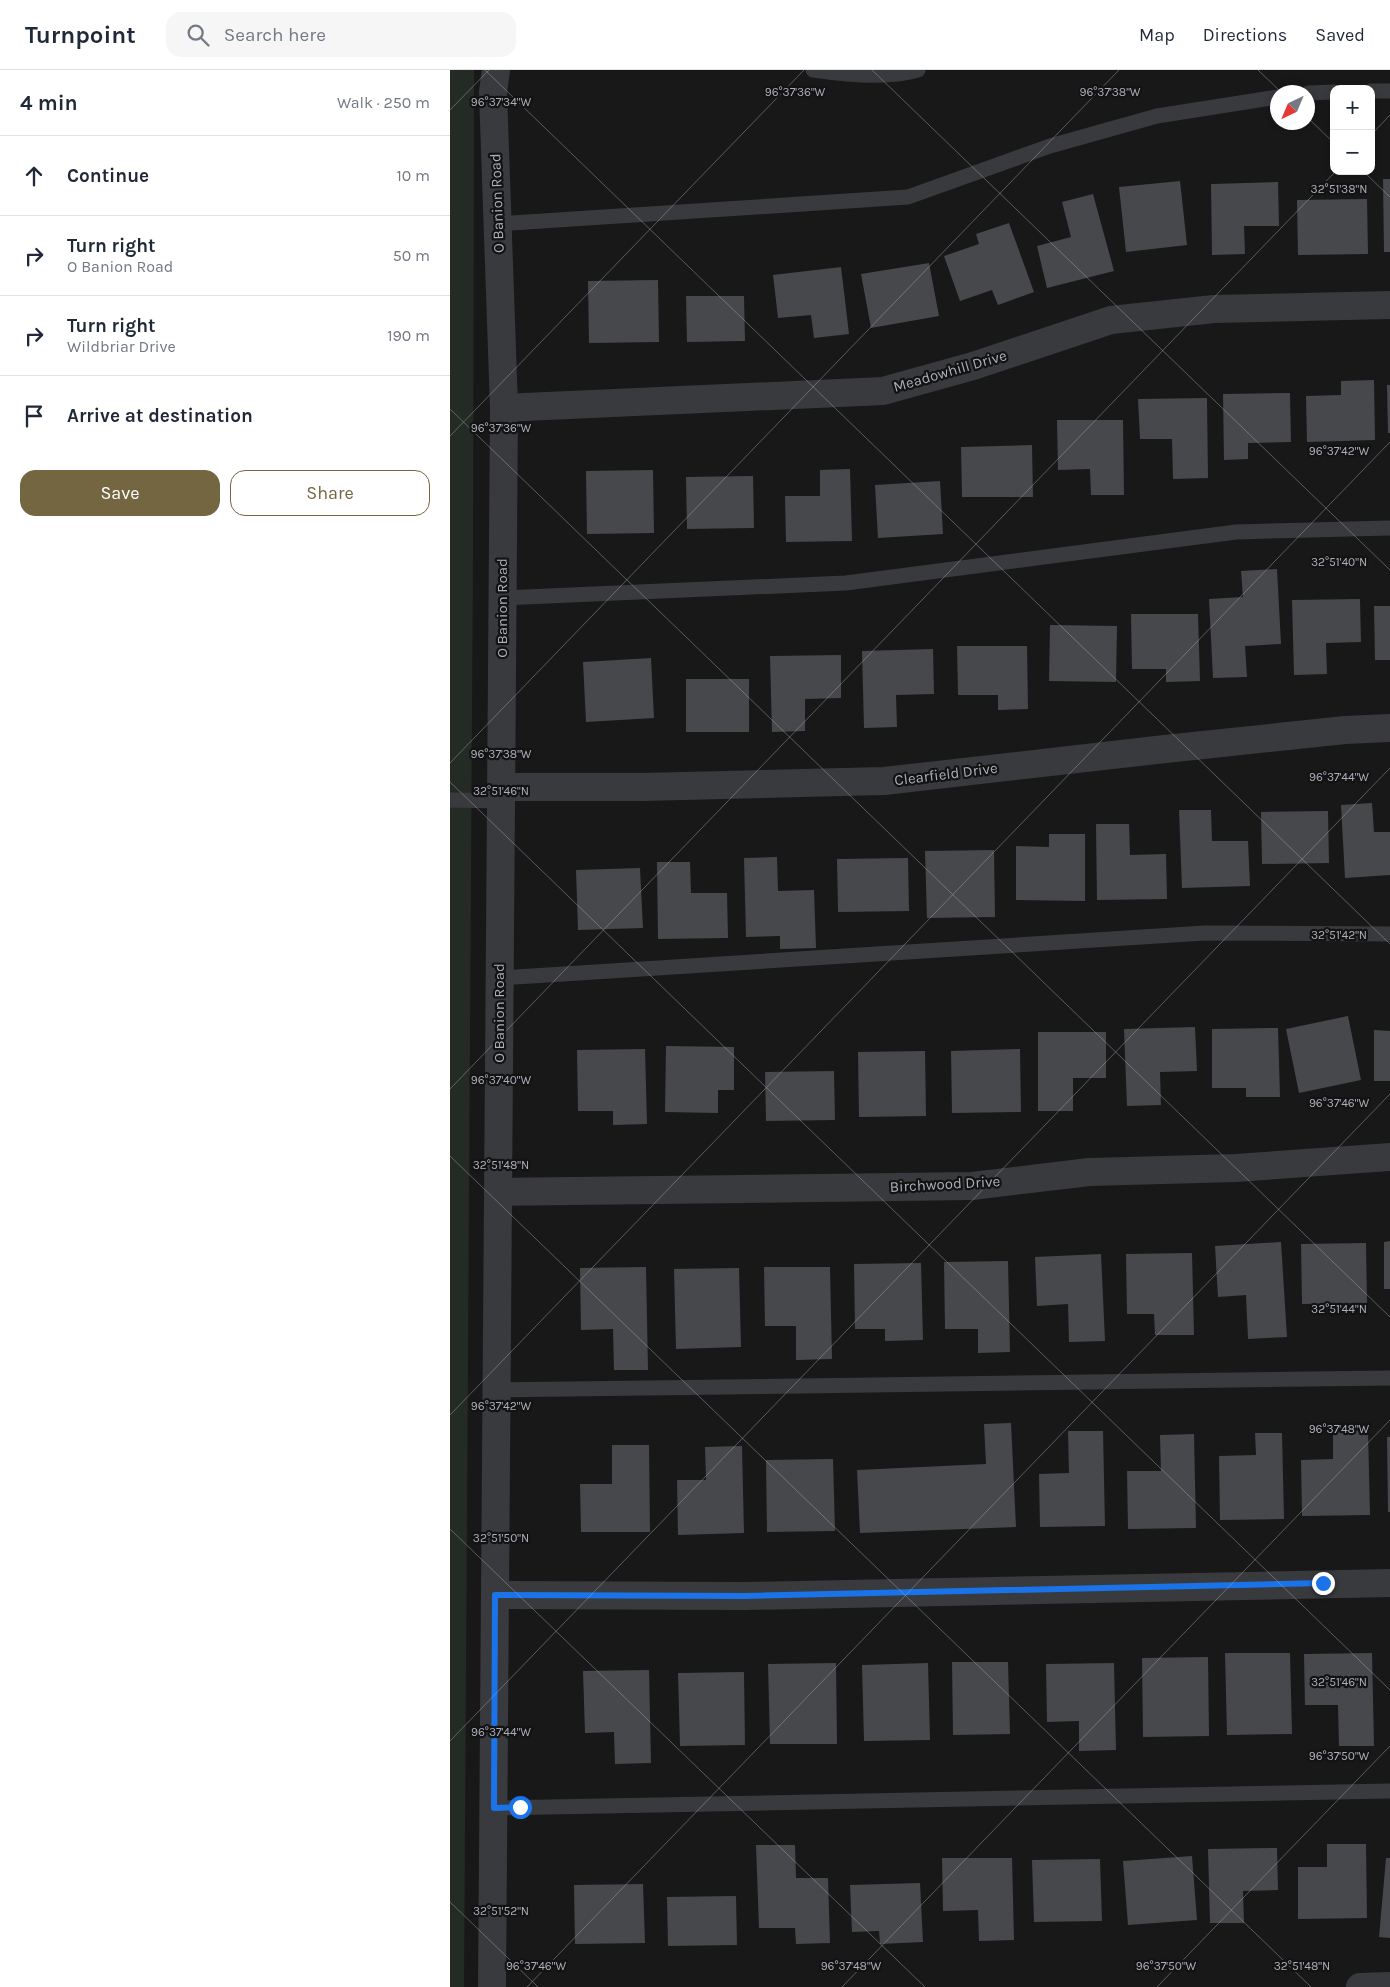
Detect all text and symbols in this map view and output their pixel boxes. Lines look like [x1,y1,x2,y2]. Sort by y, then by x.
search box [166,12,516,57]
text: Turnpoint [25,21,136,49]
icon: search [184,21,212,49]
text: Search here [224,24,326,46]
text: Map [1139,24,1175,46]
text: Directions [1203,24,1287,46]
text: Saved [1315,24,1365,46]
text: 96°37'36"W [765,85,826,99]
text: 96°37'38"W [1079,85,1141,99]
north arrow [1270,85,1315,130]
map controls [1330,85,1375,175]
button: + [1330,85,1375,130]
text: 4 min [20,91,78,115]
text: Walk · 250 m [337,93,430,112]
text: 96°37'34"W [471,95,531,109]
button: − [1330,130,1375,175]
street label: O Banion Road [486,153,508,253]
icon: ahead [20,162,48,190]
text: Continue [67,165,149,187]
text: 10 m [396,166,430,185]
text: 32°51'38"N [1311,182,1367,196]
text: Turn right [67,235,156,257]
icon: right [20,242,48,270]
text: 50 m [393,246,430,265]
text: O Banion Road [67,257,173,276]
text: Turn right [67,315,156,337]
icon: right [20,322,48,350]
text: 190 m [387,326,430,345]
text: Wildbriar Drive [67,337,176,356]
street label: Meadowhill Drive [891,346,1009,396]
icon: arrive [20,402,48,430]
text: Arrive at destination [67,405,253,427]
text: 96°37'36"W [471,421,532,435]
text: 96°37'42"W [1309,444,1369,458]
button: Save [20,470,220,516]
button: Share [230,470,430,516]
text: 32°51'40"N [1311,555,1367,569]
street label: O Banion Road [493,558,511,658]
text: 96°37'38"W [470,747,532,761]
street label: Clearfield Drive [893,759,999,789]
text: 96°37'44"W [1309,770,1369,784]
text: 32°51'46"N [473,784,529,798]
text: 32°51'42"N [1311,928,1367,942]
street label: O Banion Road [490,963,508,1063]
text: 96°37'40"W [471,1073,532,1087]
text: 96°37'46"W [1309,1096,1369,1110]
text: 32°51'48"N [473,1158,529,1172]
street label: Birchwood Drive [889,1172,1001,1196]
text: 32°51'44"N [1311,1302,1367,1316]
text: 96°37'42"W [471,1399,531,1413]
text: 96°37'48"W [1309,1422,1370,1436]
text: 32°51'50"N [473,1531,529,1545]
route end [1312,1572,1335,1595]
text: 32°51'46"N [1311,1675,1367,1689]
text: 96°37'44"W [471,1725,531,1739]
text: 96°37'50"W [1309,1749,1370,1763]
route start [509,1796,532,1819]
text: 32°51'52"N [473,1904,529,1918]
text: 96°37'46"W [506,1959,566,1973]
text: 96°37'48"W [821,1959,882,1973]
text: 96°37'50"W [1136,1959,1197,1973]
text: 32°51'48"N [1274,1959,1330,1973]

